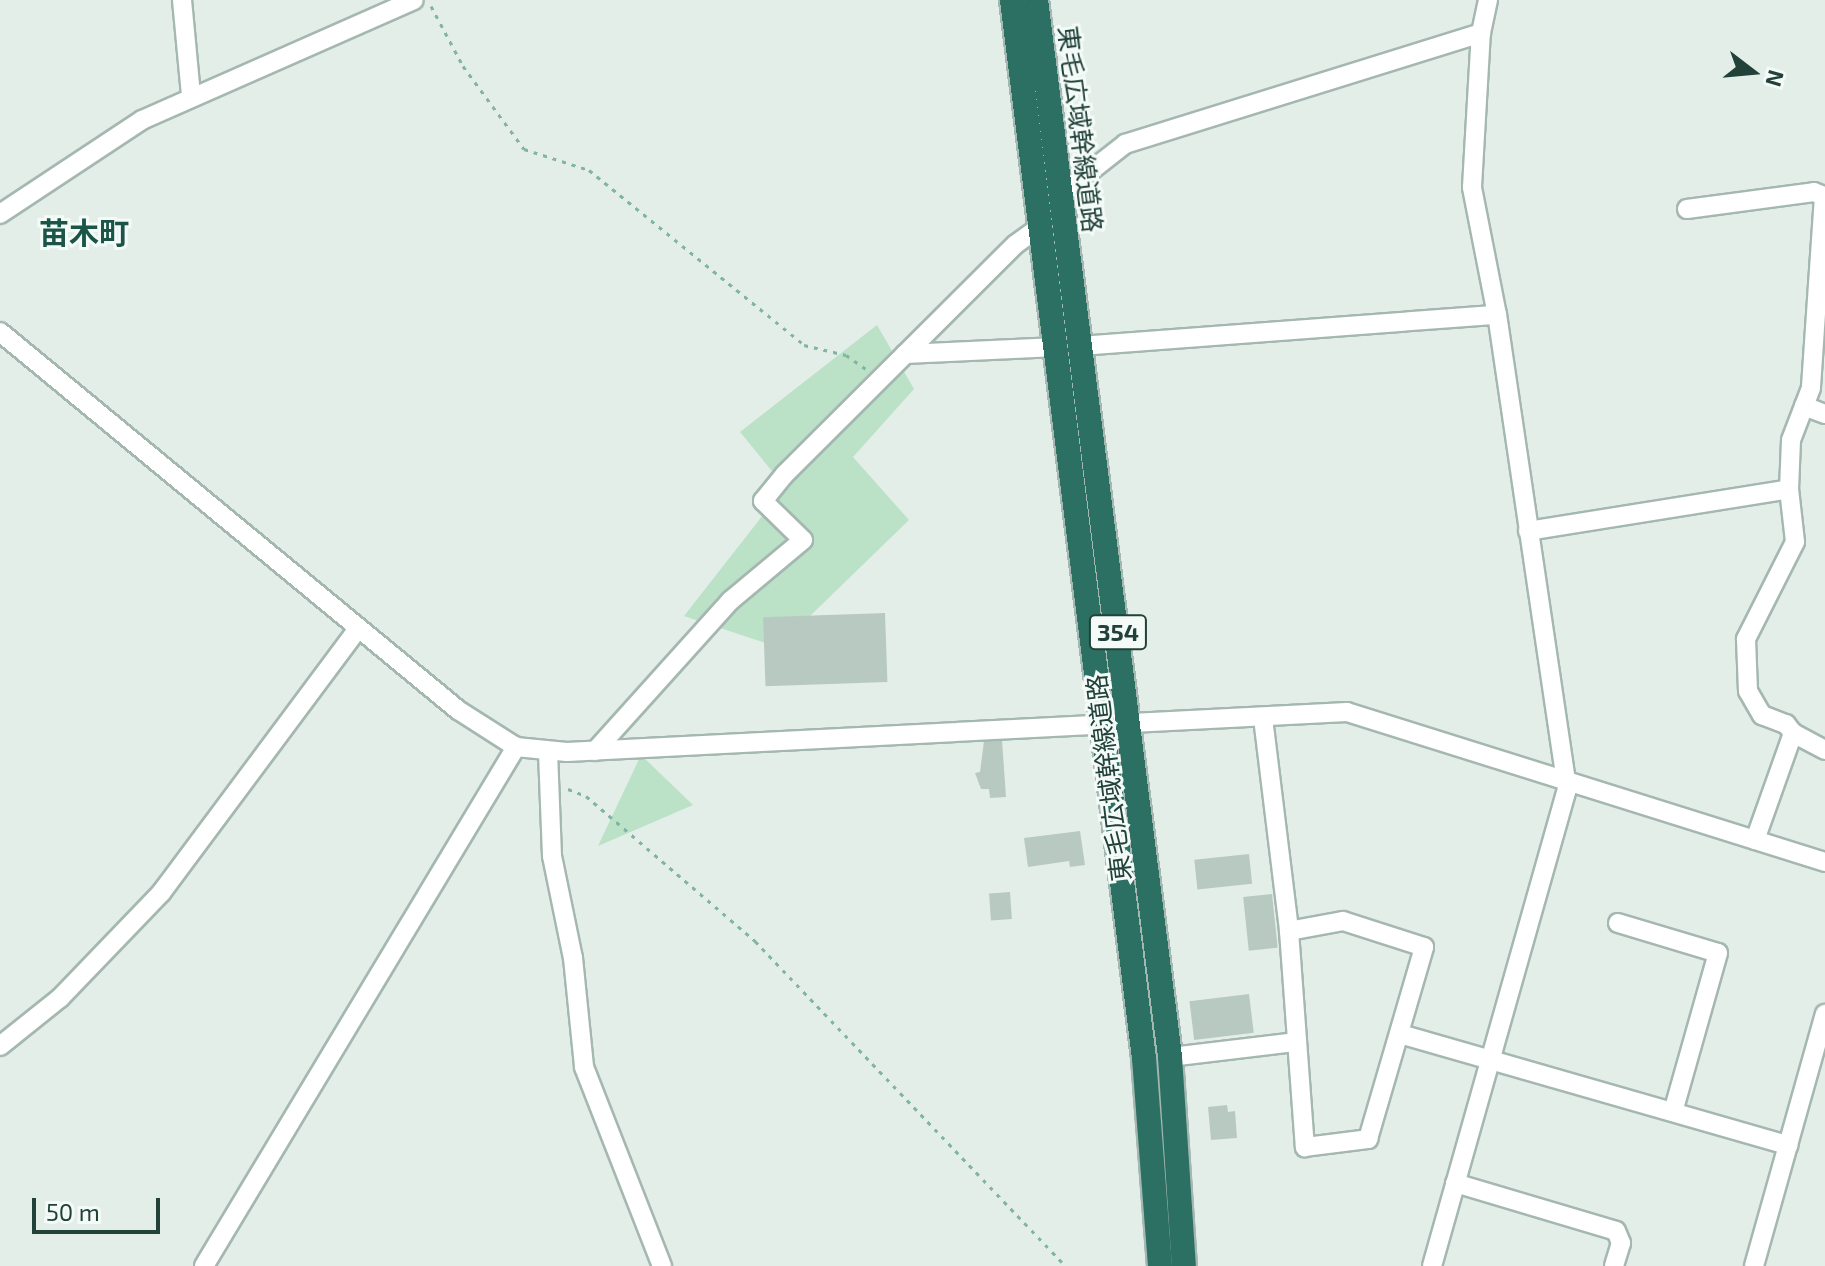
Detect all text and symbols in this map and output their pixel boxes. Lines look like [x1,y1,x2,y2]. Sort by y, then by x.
street label: 東毛広域幹線道路 [1053,24,1109,234]
north arrow [1713,32,1793,112]
text: N [1761,67,1791,90]
district label: 苗木町 [39,214,129,250]
road number: 354 [1088,612,1148,652]
street label: 東毛広域幹線道路 [1080,673,1136,883]
scale bar [36,1182,164,1232]
text: 50 m [46,1197,100,1226]

